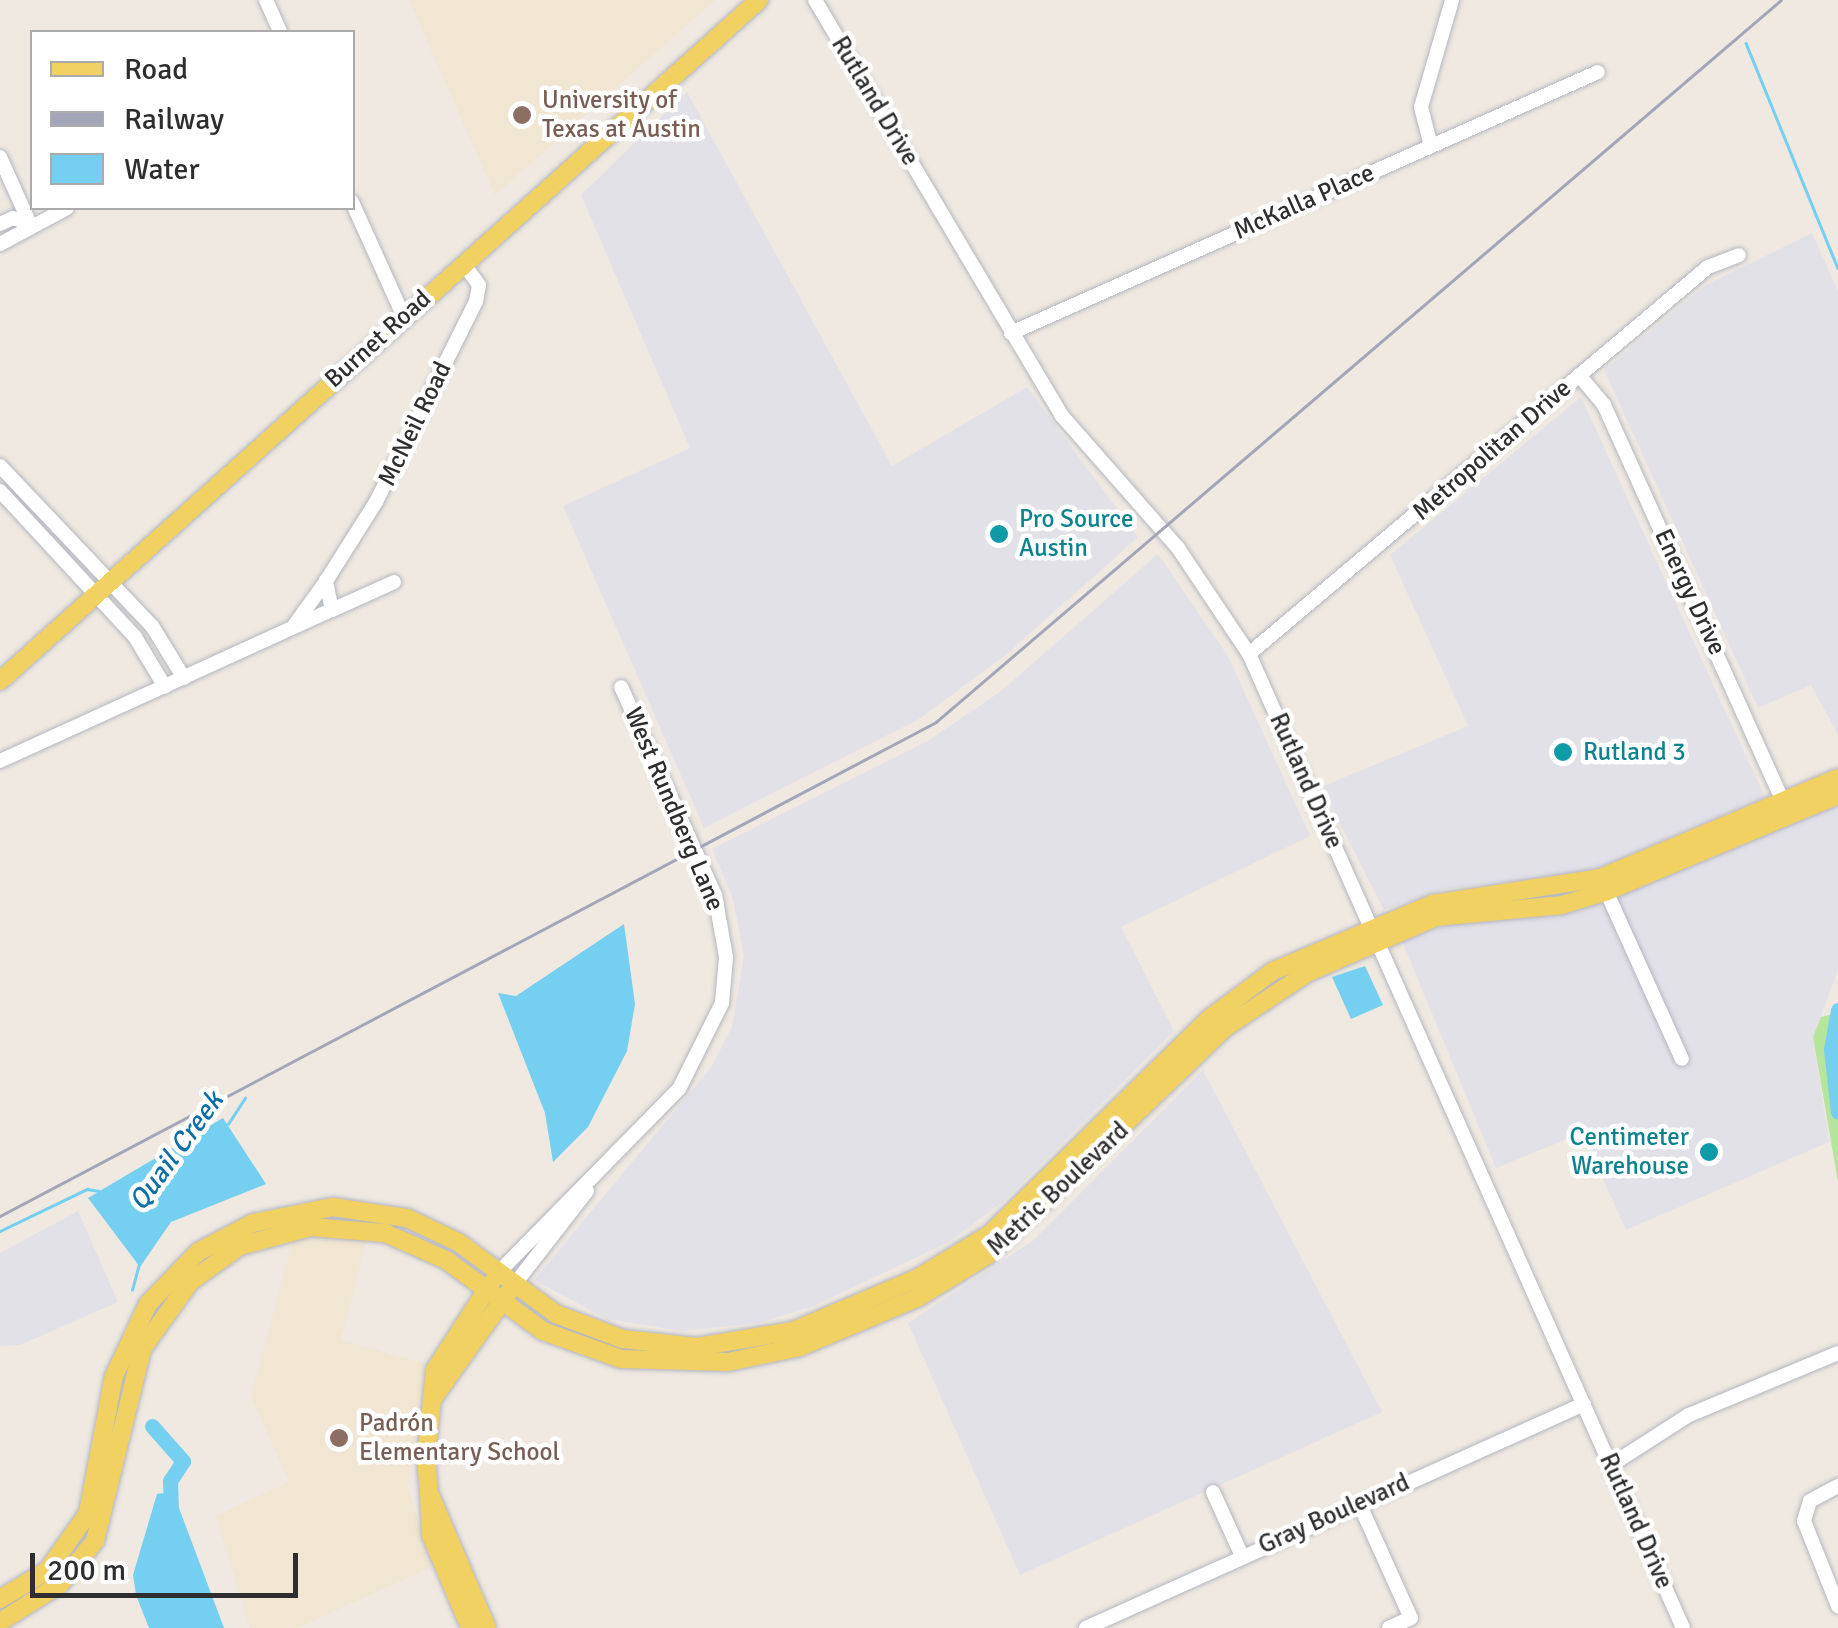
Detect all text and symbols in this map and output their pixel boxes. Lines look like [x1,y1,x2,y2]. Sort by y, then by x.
legend [30,30,355,210]
street label: Rutland Drive [825,31,925,171]
text: Road [124,51,188,88]
place label: University of Texas at Austin [542,86,701,145]
text: Railway [124,101,224,138]
marker: University of Texas at Austin [511,104,533,126]
text: Water [124,151,200,188]
street label: McKalla Place [1229,158,1379,246]
street label: Burnet Road [319,284,437,394]
street label: McNeil Road [372,357,458,491]
street label: Metropolitan Drive [1407,373,1577,527]
place label: Pro Source Austin [1019,505,1133,564]
marker: Pro Source Austin [988,523,1010,545]
street label: Energy Drive [1648,524,1732,660]
street label: West Rundberg Lane [618,703,730,915]
street label: Rutland Drive [1263,709,1349,853]
place label: Rutland 3 [1583,737,1686,767]
marker: Rutland 3 [1552,741,1574,763]
water label: Quail Creek [122,1085,230,1217]
street label: Metric Boulevard [981,1116,1135,1262]
place label: Centimeter Warehouse [1570,1123,1689,1182]
marker: Centimeter Warehouse [1698,1141,1720,1163]
place label: Padrón Elementary School [359,1409,560,1468]
marker: Padrón Elementary School [328,1427,350,1449]
street label: Rutland Drive [1593,1449,1679,1593]
street label: Gray Boulevard [1254,1467,1414,1561]
scale bar [35,1533,302,1595]
text: 200 m [47,1552,126,1589]

